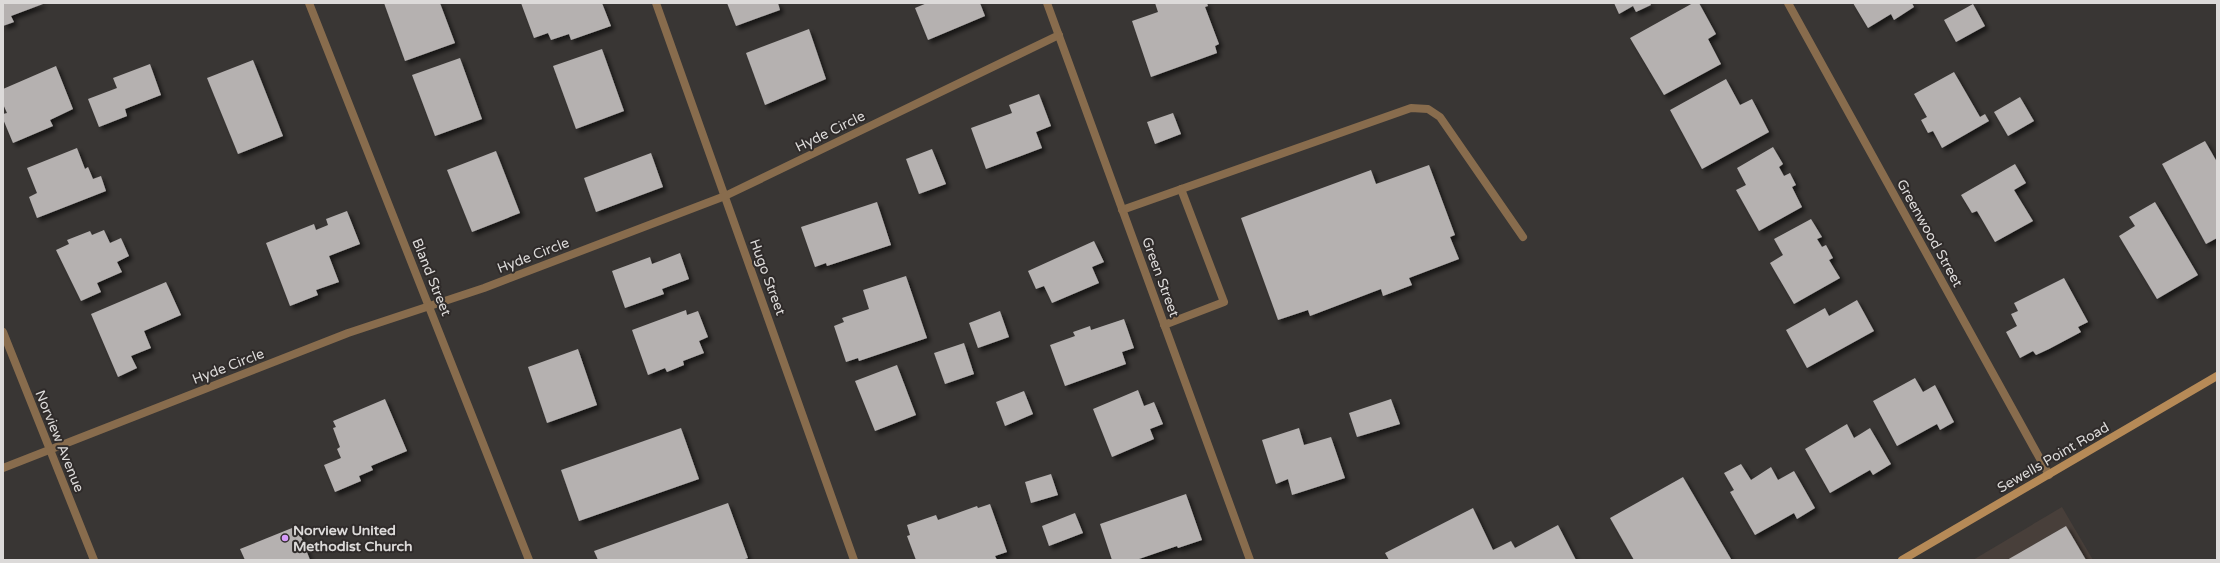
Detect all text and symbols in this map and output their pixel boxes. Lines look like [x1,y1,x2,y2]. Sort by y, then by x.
street label: Hyde Circle [793,107,868,156]
street label: Greenwood Street [1893,176,1967,291]
street label: Hyde Circle [495,234,572,277]
street label: Green Street [1138,235,1183,320]
street label: Bland Street [408,236,455,319]
street label: Hugo Street [746,237,789,318]
street label: Hyde Circle [190,345,267,388]
street label: Norview Avenue [31,388,88,495]
street label: Sewells Point Road [1994,418,2112,496]
place label: Norview United Methodist Church [293,522,412,555]
marker: Norview United Methodist Church [280,533,290,543]

